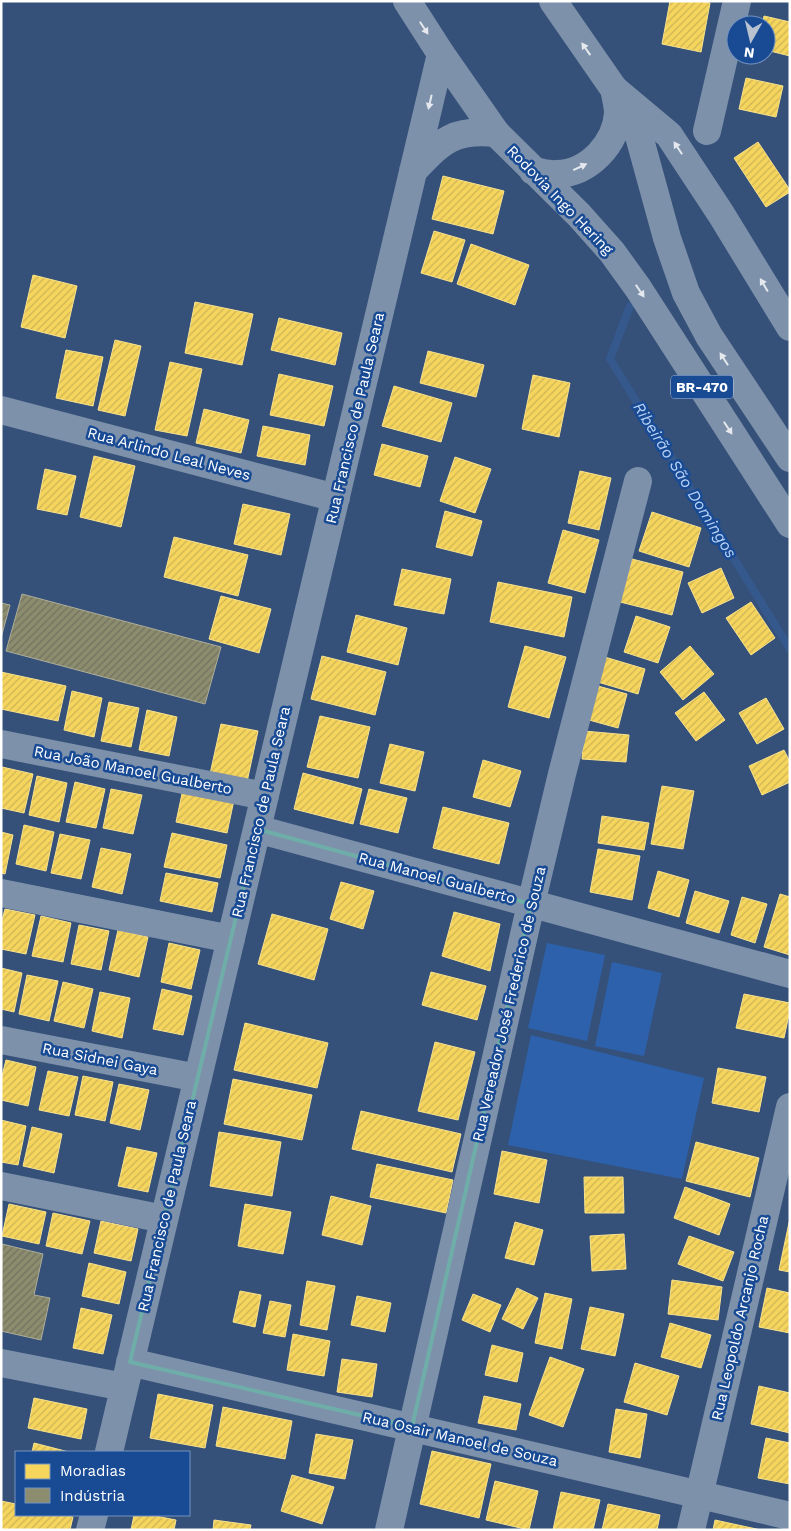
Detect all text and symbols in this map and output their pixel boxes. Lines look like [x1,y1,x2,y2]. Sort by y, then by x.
north arrow [726,15,776,65]
one-way arrow [419,21,428,35]
one-way arrow [581,42,591,56]
text: N [743,44,755,62]
one-way arrow [426,94,434,109]
one-way arrow [673,141,682,155]
street label: Rodovia Ingo Hering [503,142,617,258]
one-way arrow [573,163,588,171]
one-way arrow [760,279,769,292]
one-way arrow [635,284,645,298]
street label: Rua Francisco de Paula Seara [322,310,388,525]
one-way arrow [719,353,729,366]
road number: BR-470 [671,376,733,398]
water label: Ribeirão São Domingos [629,399,741,561]
one-way arrow [724,421,733,434]
street label: Rua Arlindo Leal Neves [86,424,253,484]
street label: Rua Francisco de Paula Seara [228,704,294,919]
street label: Rua João Manoel Gualberto [32,742,234,798]
street label: Rua Manoel Gualberto [356,848,518,908]
street label: Rua Vereador José Frederico de Souza [469,864,550,1143]
street label: Rua Sidnei Gaya [41,1039,160,1079]
street label: Rua Francisco de Paula Seara [134,1098,200,1313]
street label: Rua Leopoldo Arcanjo Rocha [708,1213,772,1422]
street label: Rua Osair Manoel de Souza [361,1408,560,1470]
legend [15,1451,190,1516]
text: Moradias [60,1462,126,1480]
text: Indústria [60,1487,126,1505]

